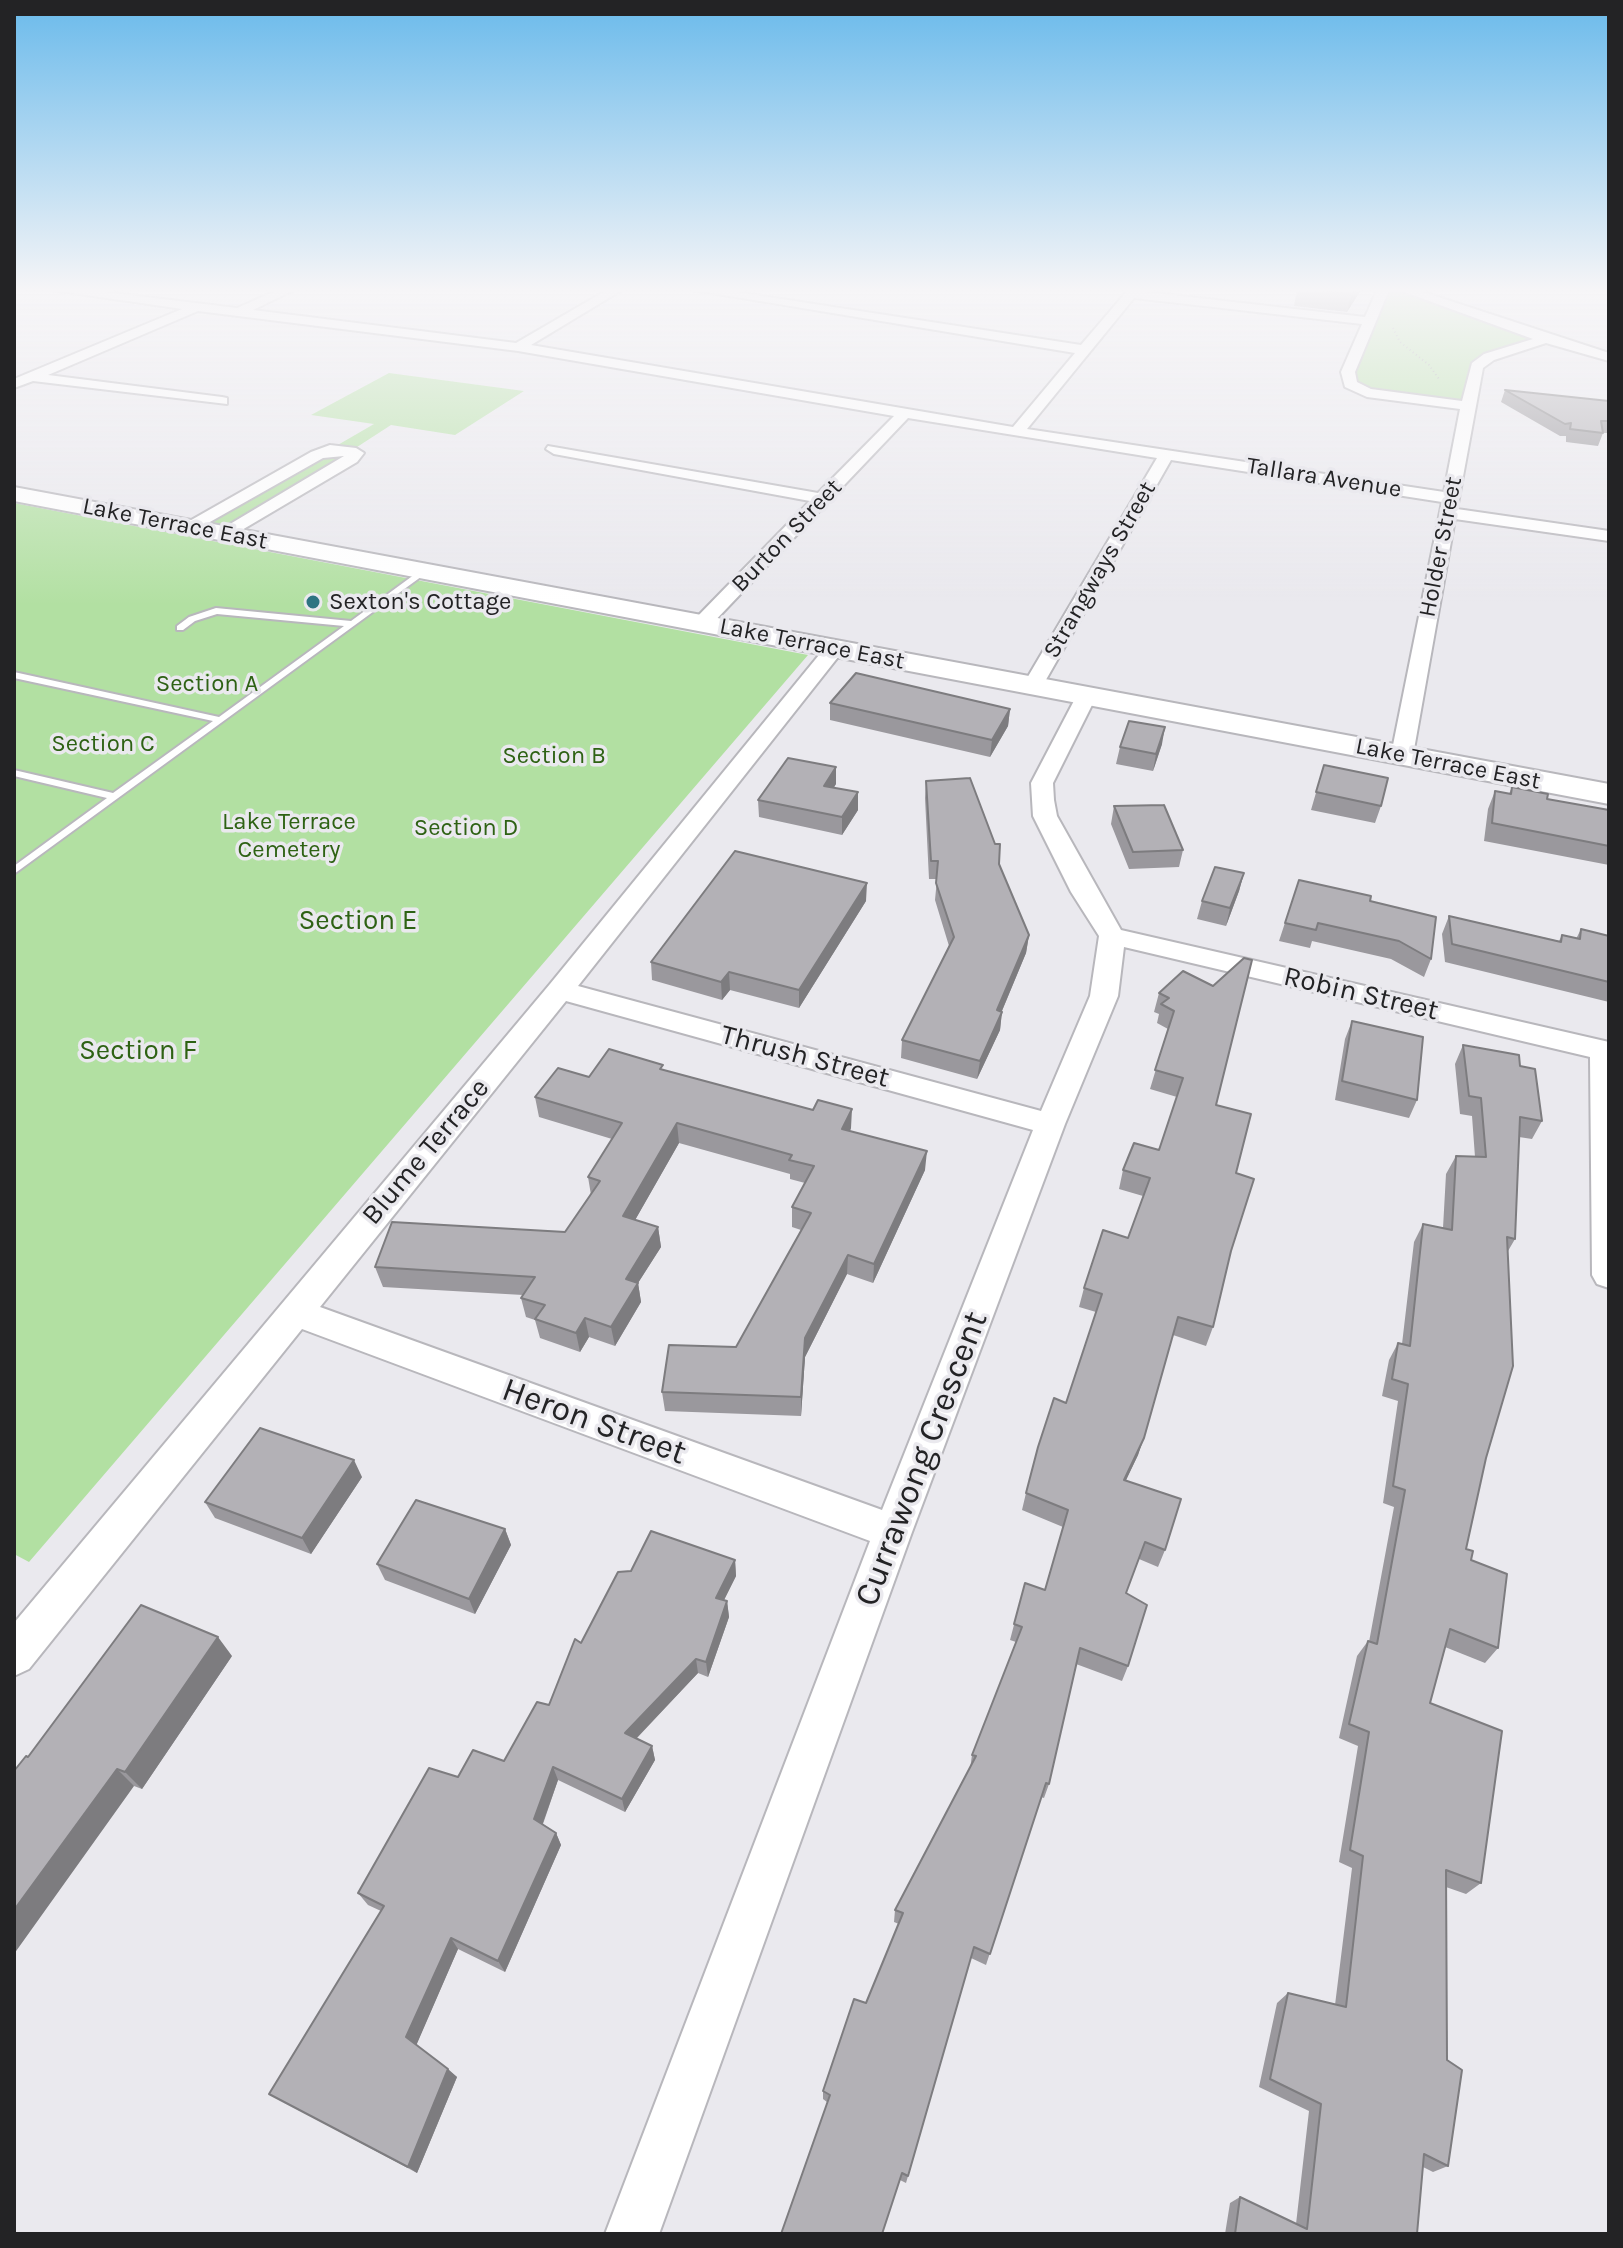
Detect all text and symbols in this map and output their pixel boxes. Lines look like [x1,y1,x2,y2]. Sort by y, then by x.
street label: Tallara Avenue [1245,452,1403,504]
street label: Burton Street [726,473,848,599]
street label: Holder Street [1413,474,1469,620]
street label: Strangways Street [1038,476,1162,664]
street label: Lake Terrace East [80,492,270,556]
place label: Sexton's Cottage [329,588,511,616]
marker: Sexton's Cottage [304,593,322,611]
street label: Lake Terrace East [717,612,907,676]
park label: Section A [156,670,258,698]
park label: Section C [51,730,155,758]
street label: Lake Terrace East [1353,732,1543,796]
park label: Section B [502,742,606,770]
park label: Lake Terrace Cemetery [222,808,356,864]
park label: Section D [414,814,518,842]
park label: Section E [298,904,418,938]
street label: Robin Street [1280,960,1442,1028]
street label: Thrush Street [717,1018,893,1096]
park label: Section F [79,1034,197,1068]
street label: Blume Terrace [355,1072,497,1232]
street label: Currawong Crescent [847,1306,997,1612]
street label: Heron Street [496,1370,692,1474]

